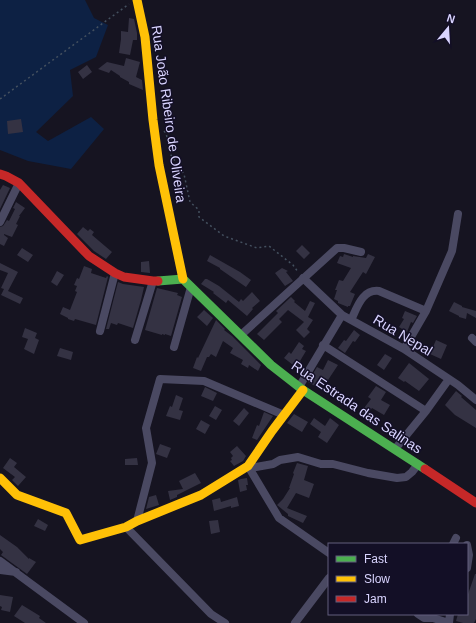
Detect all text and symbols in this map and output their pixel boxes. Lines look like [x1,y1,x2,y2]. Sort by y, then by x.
north arrow [428,8,468,48]
text: N [445,12,457,25]
street label: Rua João Ribeiro de Oliveira [149,24,189,204]
street label: Rua Nepal [371,311,435,359]
street label: Rua Estrada das Salinas [289,357,425,457]
legend [328,543,468,615]
text: Fast [364,552,388,566]
text: Slow [364,572,390,586]
text: Jam [364,592,387,606]

